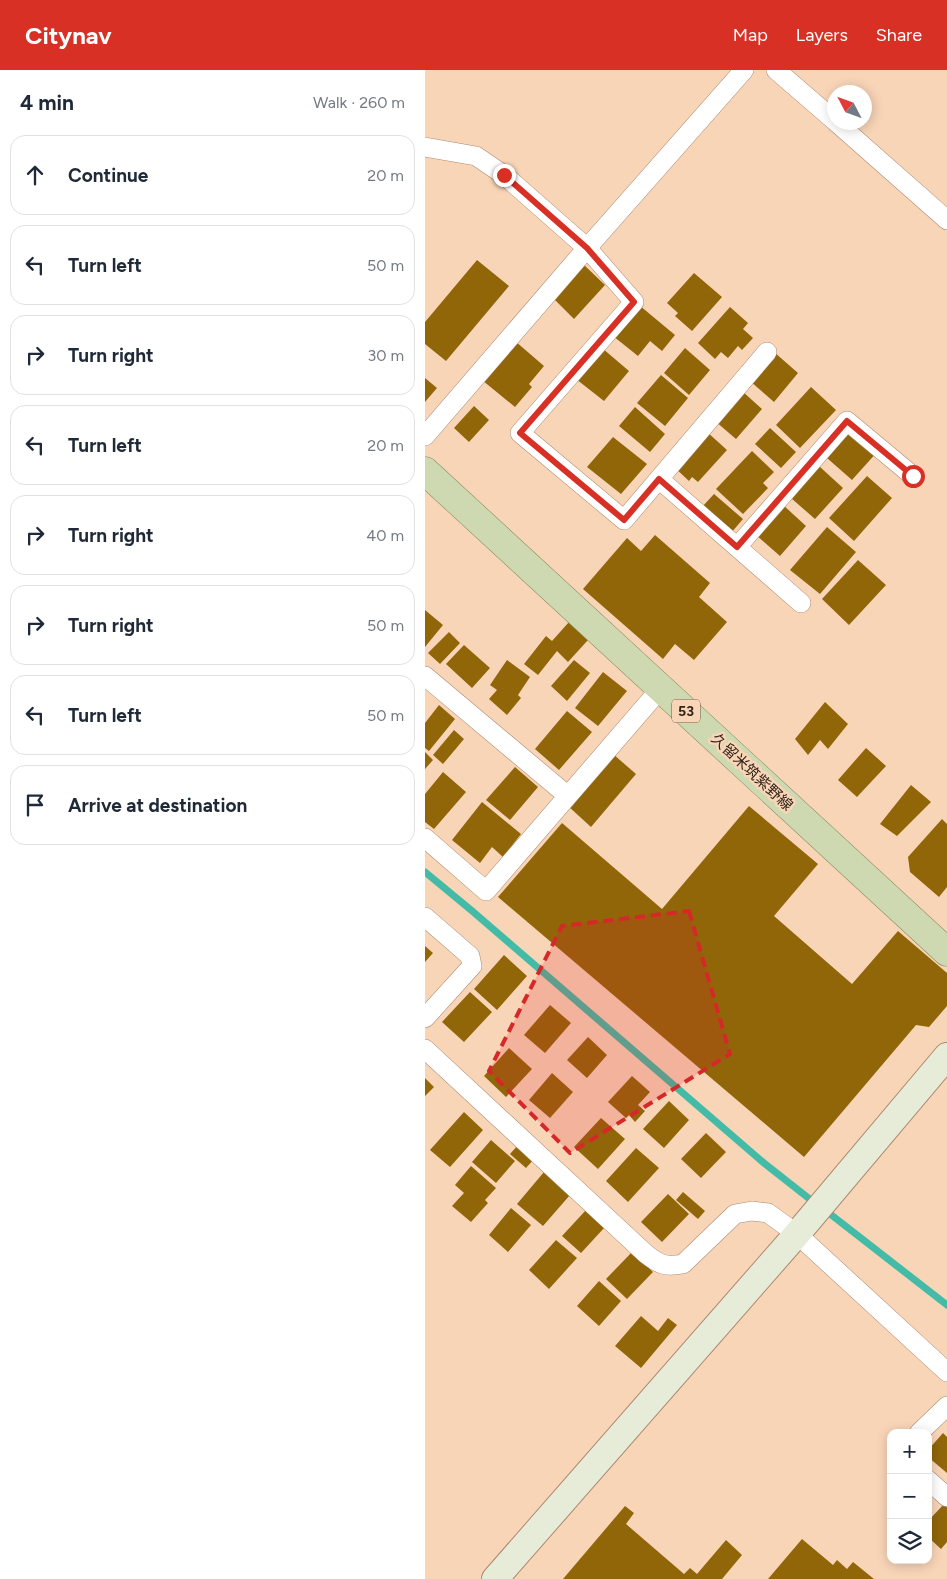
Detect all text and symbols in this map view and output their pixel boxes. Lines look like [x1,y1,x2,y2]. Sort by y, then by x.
text: Citynav [25,21,112,50]
text: Map [733,24,768,46]
text: Layers [796,24,848,46]
text: Share [876,24,922,46]
north arrow [827,85,872,130]
text: 4 min [20,90,74,115]
text: Walk · 260 m [313,93,405,112]
icon: ahead [21,161,49,189]
text: Continue [68,164,148,187]
route end [493,164,516,187]
text: 20 m [367,166,404,185]
icon: left [21,251,49,279]
text: Turn left [68,254,142,277]
text: 50 m [367,256,404,275]
icon: right [21,341,49,369]
text: Turn right [68,344,154,367]
text: 30 m [367,346,404,365]
icon: left [21,431,49,459]
text: Turn left [68,434,142,457]
text: 20 m [367,436,404,455]
route start [902,465,925,488]
icon: right [21,521,49,549]
text: Turn right [68,524,154,547]
text: 40 m [366,526,404,545]
icon: right [21,611,49,639]
text: Turn right [68,614,154,637]
text: 50 m [367,616,404,635]
road number: 53 [672,700,700,722]
icon: left [21,701,49,729]
text: Turn left [68,704,142,727]
text: 50 m [367,706,404,725]
street label: 久留米筑紫野線 [707,730,797,814]
icon: arrive [21,791,49,819]
text: Arrive at destination [68,794,247,817]
map controls [887,1429,932,1564]
button: + [887,1429,932,1474]
button: − [887,1474,932,1519]
button: layers [887,1519,932,1564]

